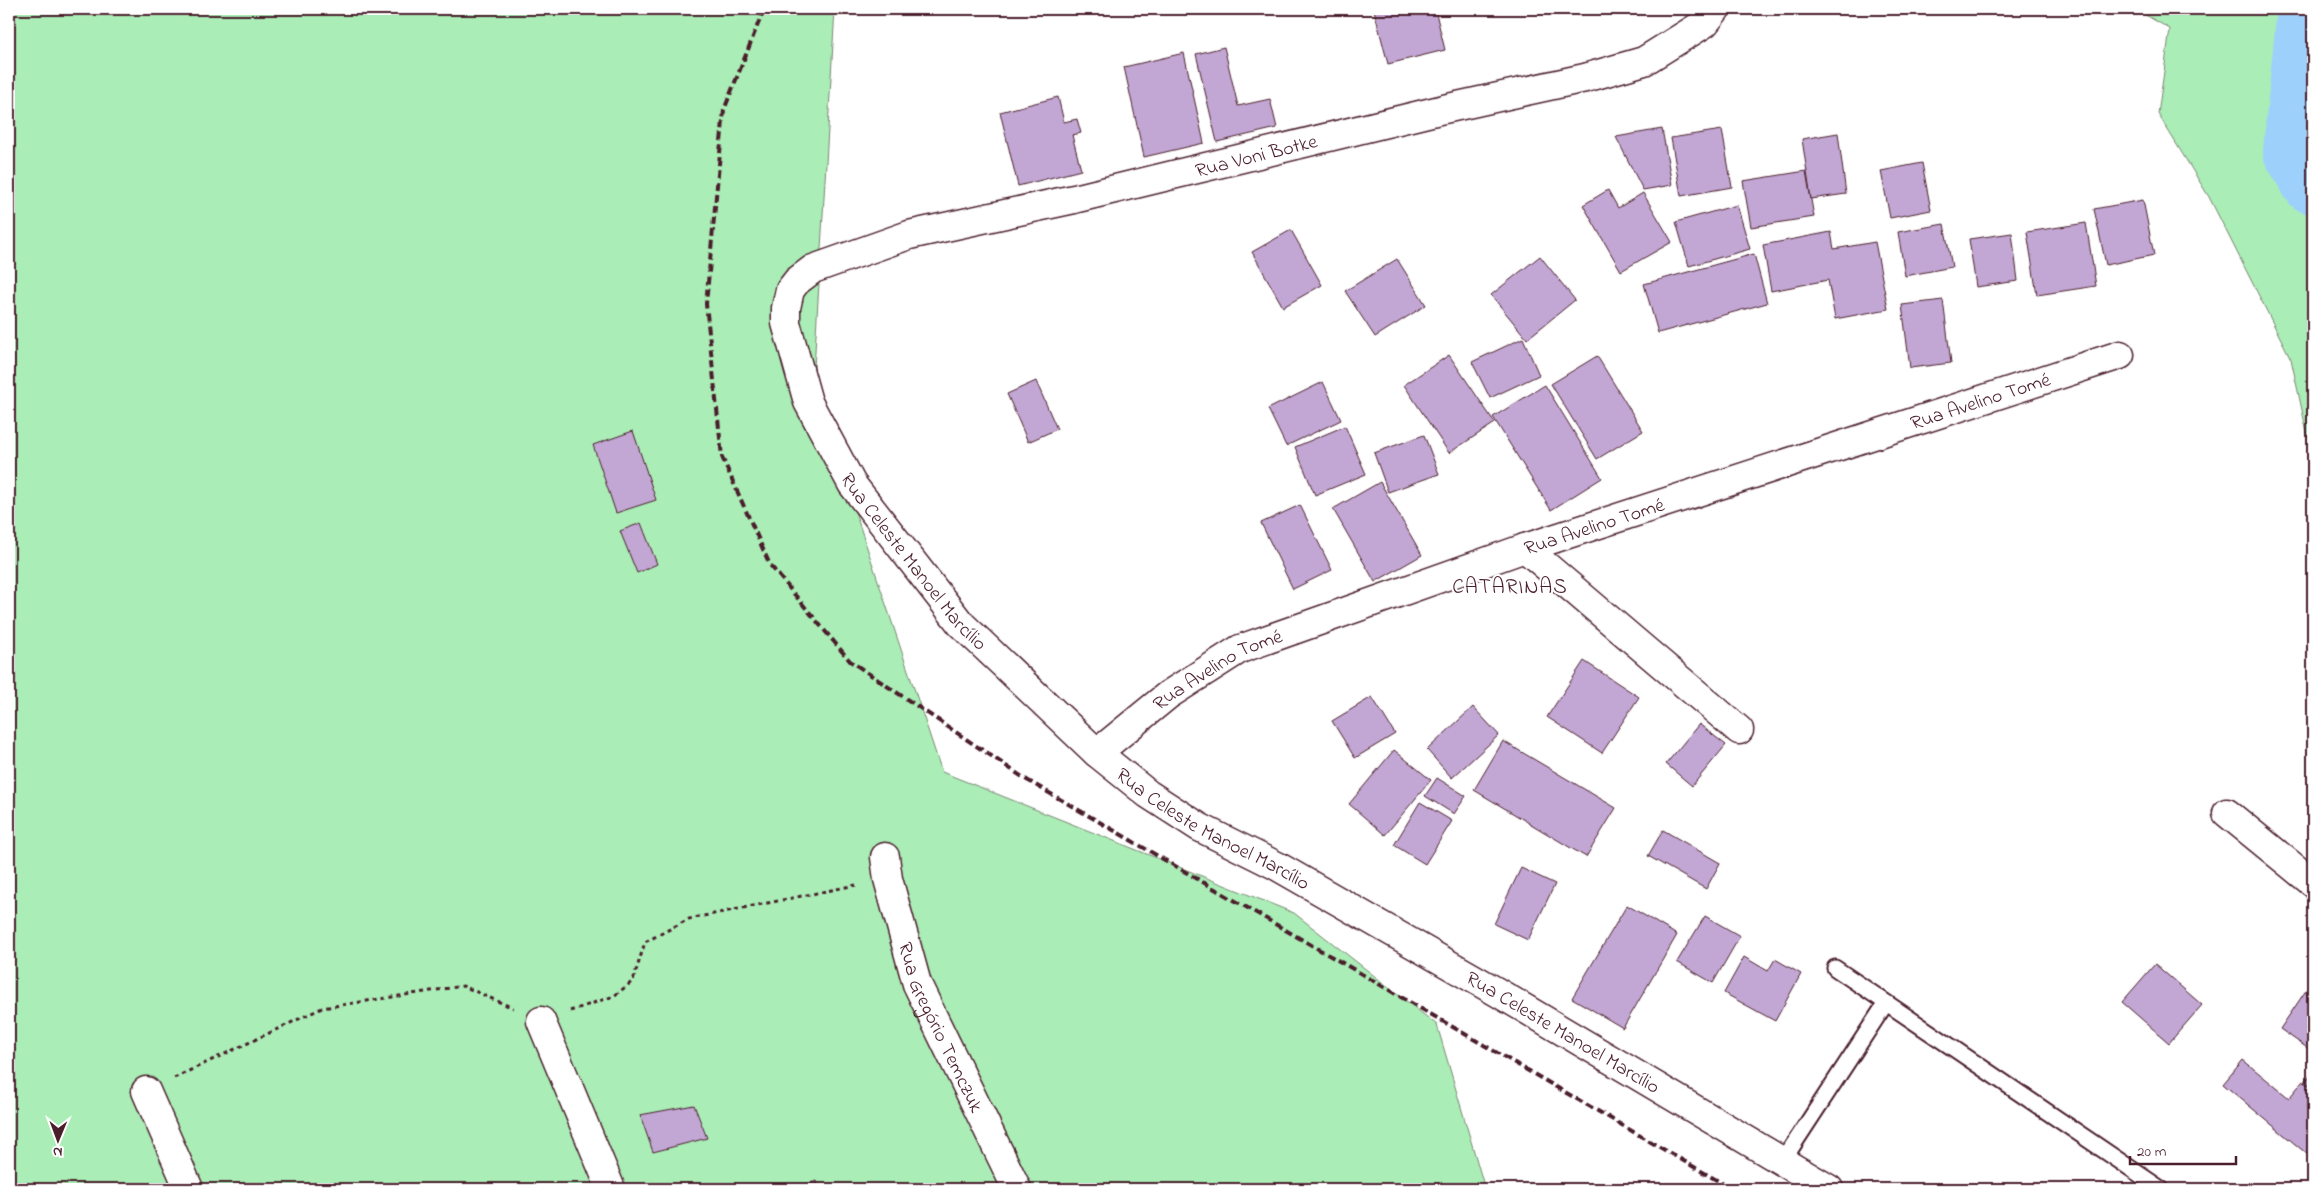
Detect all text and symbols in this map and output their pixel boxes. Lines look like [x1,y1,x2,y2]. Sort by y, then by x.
street label: Rua Voni Botke [1193,128,1321,187]
street label: Rua Avelino Tomé [1907,366,2055,439]
street label: Rua Celeste Manoel Marcílio [832,468,993,659]
street label: Rua Avelino Tomé [1521,492,1669,564]
district label: CATARINAS [1452,573,1568,603]
street label: Rua Avelino Tomé [1148,623,1287,719]
street label: Rua Celeste Manoel Marcílio [1109,762,1315,899]
street label: Rua Gregório Temczuk [889,939,990,1118]
street label: Rua Celeste Manoel Marcílio [1460,965,1665,1102]
north arrow [32,1116,82,1166]
scale bar [2130,1133,2236,1165]
text: N [53,1141,63,1162]
text: 20 m [2137,1141,2167,1163]

